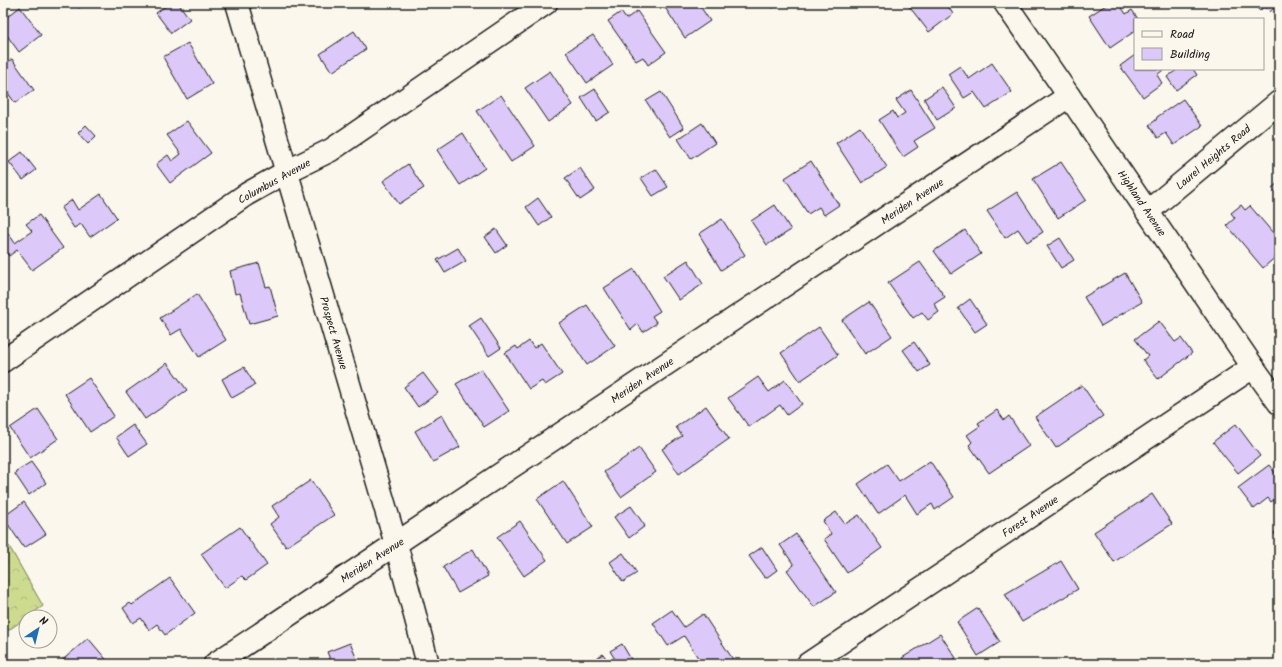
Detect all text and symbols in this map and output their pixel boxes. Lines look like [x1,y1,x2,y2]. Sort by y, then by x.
legend [1134,18,1264,70]
text: Road [1170,25,1195,44]
text: Building [1170,45,1210,64]
street label: Laurel Heights Road [1172,120,1256,195]
street label: Columbus Avenue [235,154,314,209]
street label: Highland Avenue [1112,167,1170,241]
street label: Meriden Avenue [877,174,948,230]
street label: Prospect Avenue [314,295,352,372]
street label: Meriden Avenue [607,353,678,409]
street label: Forest Avenue [999,491,1063,542]
street label: Meriden Avenue [337,533,408,588]
north arrow [18,609,58,649]
text: N [35,612,51,631]

